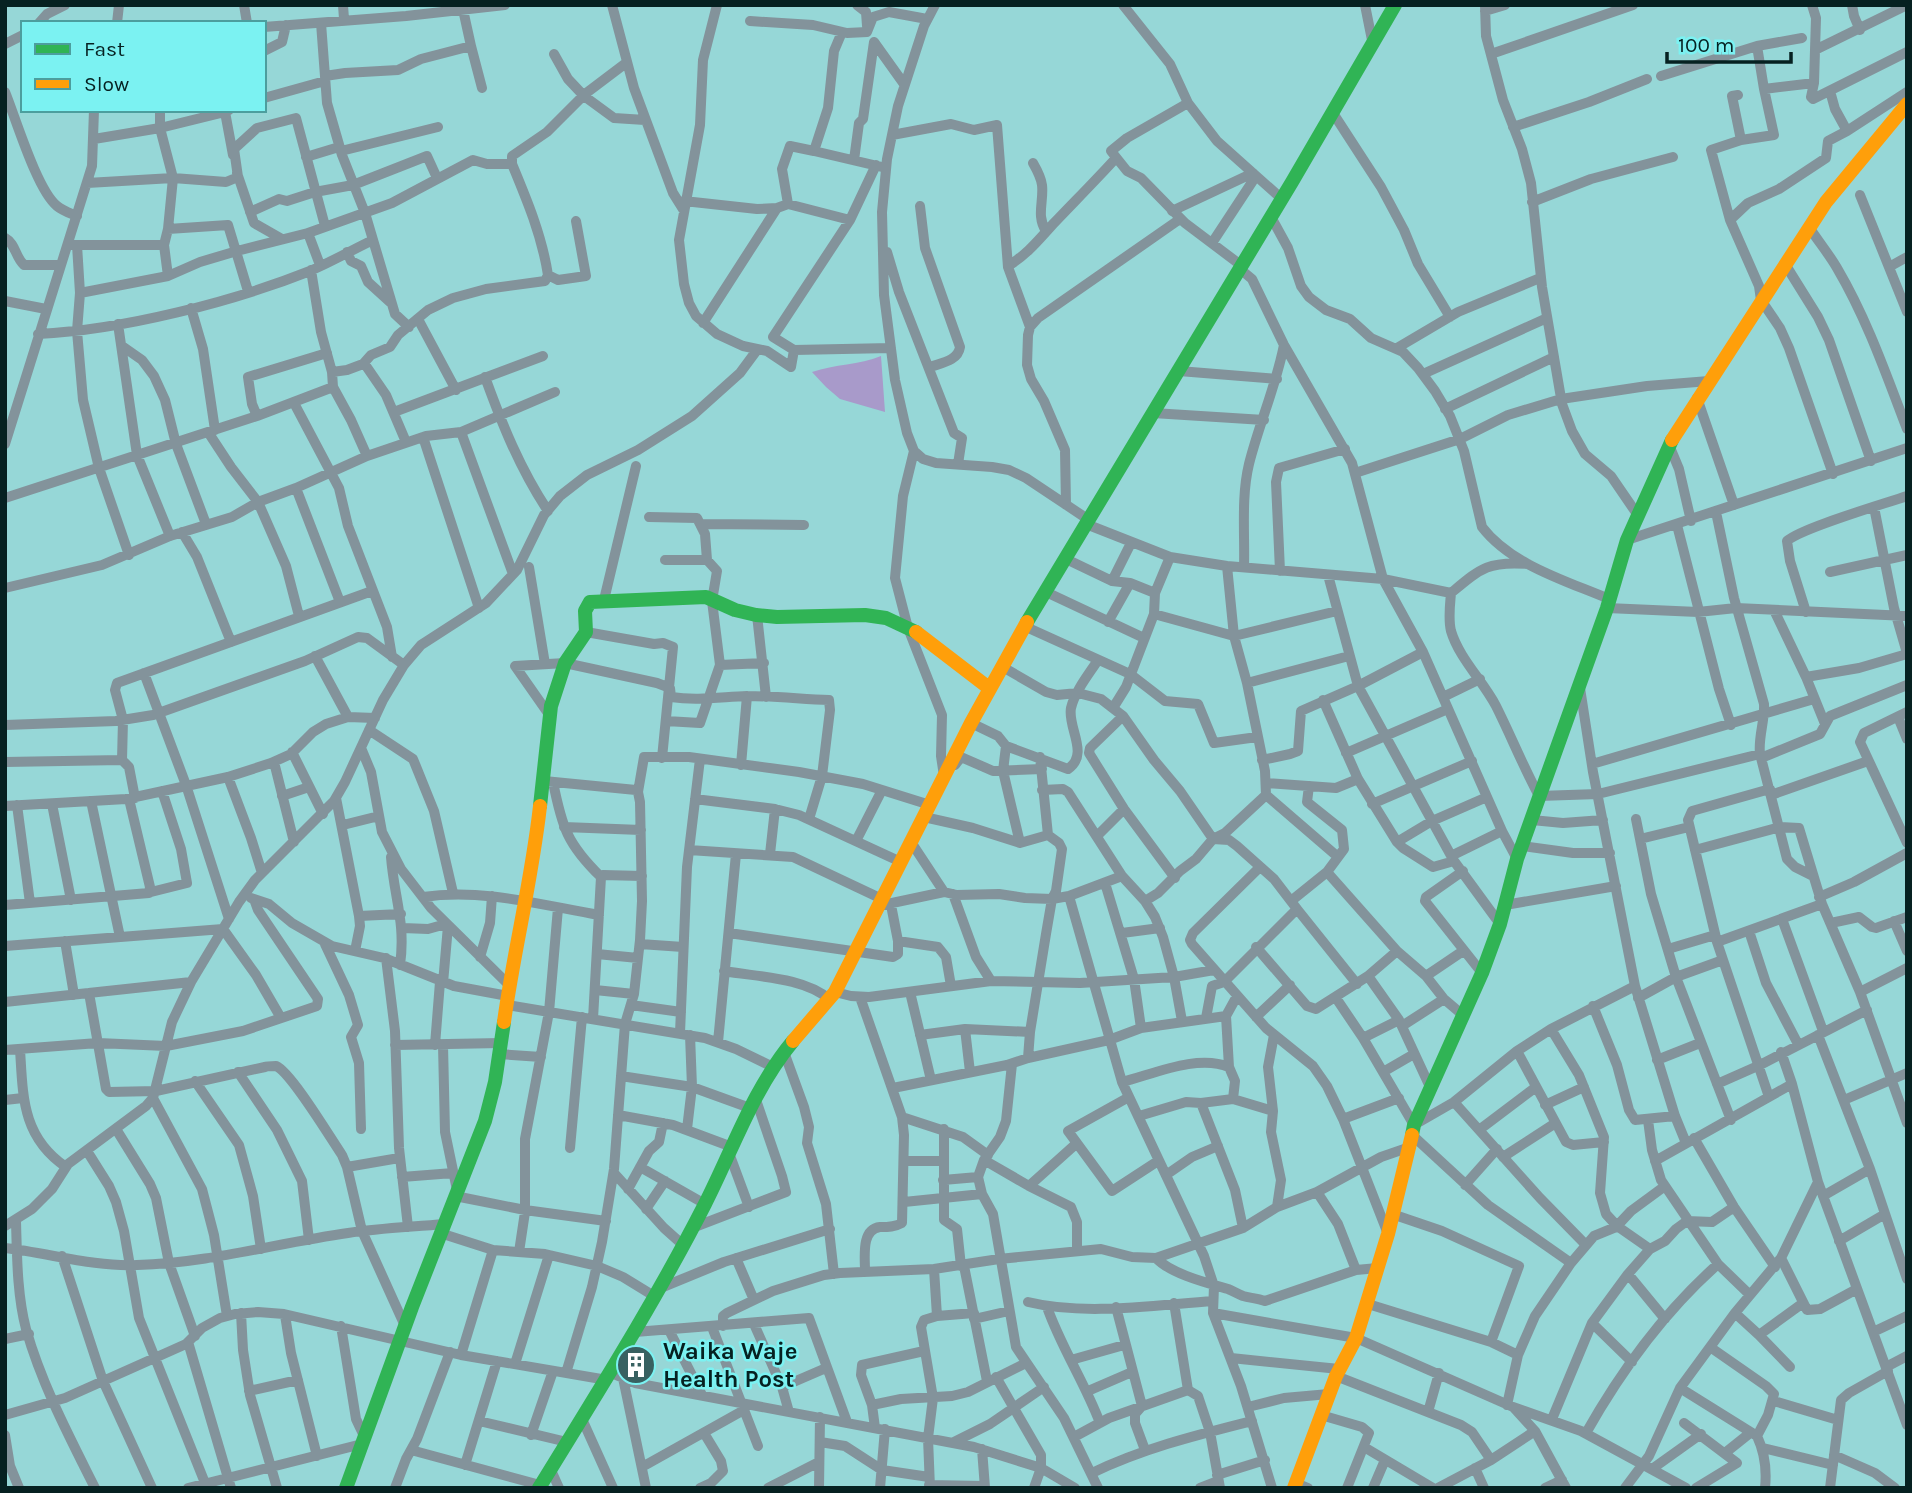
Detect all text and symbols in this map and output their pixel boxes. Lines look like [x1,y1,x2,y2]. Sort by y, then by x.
legend [21,21,266,112]
scale bar [1667,21,1791,65]
text: 100 m [1678,33,1735,57]
text: Fast [84,37,125,61]
text: Slow [84,72,129,96]
place label: Waika Waje Health Post [663,1337,798,1393]
building icon: Waika Waje Health Post [615,1344,657,1386]

